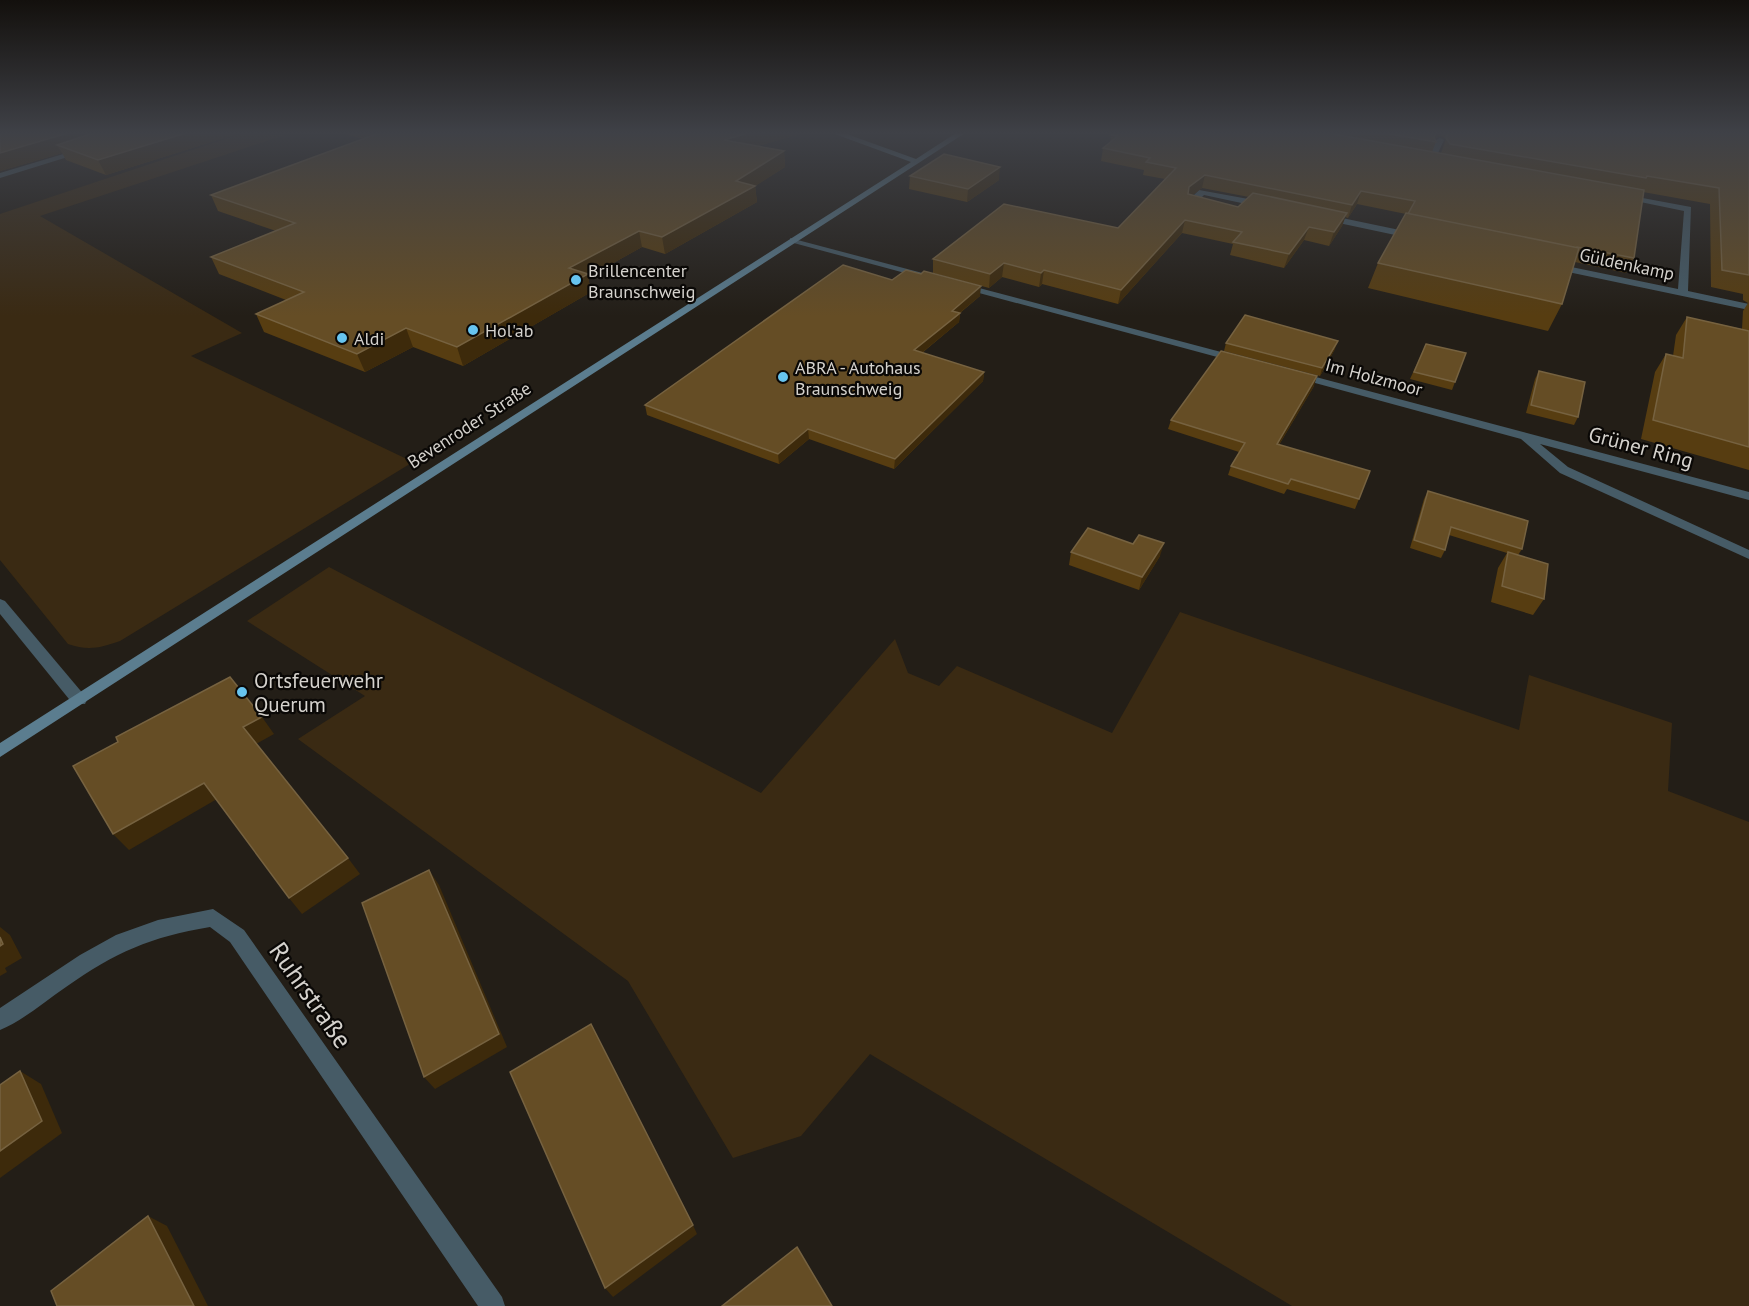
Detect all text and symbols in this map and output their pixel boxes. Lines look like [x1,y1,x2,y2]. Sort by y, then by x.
street label: Güldenkamp [1577,243,1677,285]
place label: Brillencenter Braunschweig [588,259,695,303]
marker: Brillencenter Braunschweig [569,273,583,287]
place label: Hol'ab [485,319,533,342]
marker: Hol'ab [466,323,480,337]
place label: Aldi [354,327,384,350]
marker: Aldi [335,331,349,345]
street label: Im Holzmoor [1323,353,1425,401]
place label: ABRA - Autohaus Braunschweig [795,356,921,400]
marker: ABRA - Autohaus Braunschweig [776,370,790,384]
street label: Bevenroder Straße [403,376,535,474]
street label: Grüner Ring [1586,420,1696,474]
place label: Ortsfeuerwehr Querum [254,667,383,718]
marker: Ortsfeuerwehr Querum [235,685,249,699]
street label: Ruhrstraße [262,935,360,1055]

